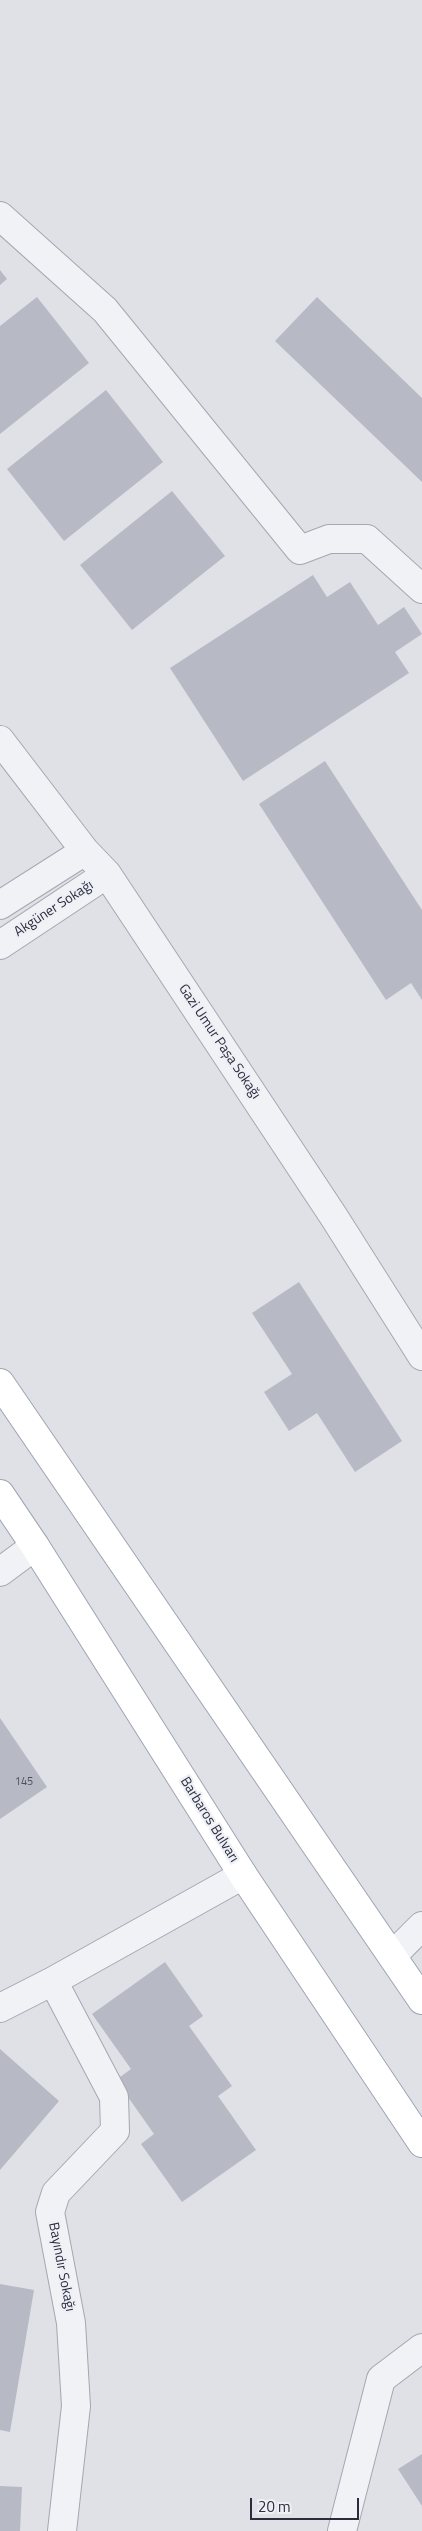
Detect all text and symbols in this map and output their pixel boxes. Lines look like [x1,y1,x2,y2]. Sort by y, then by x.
street label: Akgüner Sokağı [11,877,97,941]
street label: Gazi Umur Paşa Sokağı [174,981,264,1103]
street label: Barbaros Bulvarı [176,1774,242,1866]
house number: 145 [15,1775,33,1789]
street label: Bayındır Sokağı [44,2221,78,2313]
scale bar [252,2488,361,2520]
text: 20 m [258,2495,291,2518]

